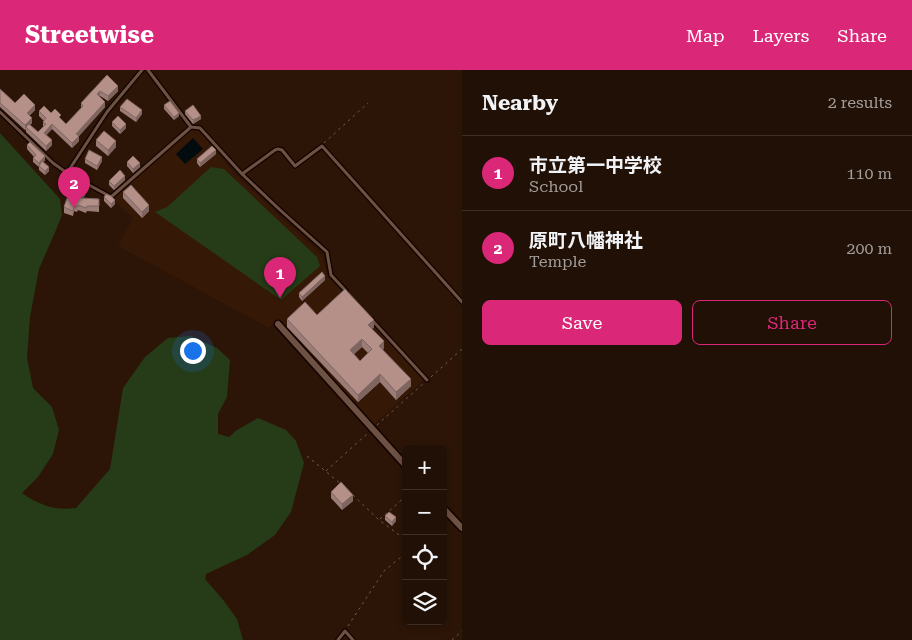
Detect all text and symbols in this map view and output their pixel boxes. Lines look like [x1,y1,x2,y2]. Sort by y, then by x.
text: Streetwise [25,21,154,49]
text: Map [686,25,725,46]
text: Layers [753,25,809,46]
text: Share [837,25,887,46]
text: Nearby [482,91,558,115]
text: 2 results [828,93,892,112]
text: 市立第一中学校 [529,154,662,177]
text: 1 [494,164,502,183]
text: 110 m [846,164,892,183]
pin: 2 [58,167,90,208]
text: School [529,177,583,196]
text: 原町八幡神社 [529,229,643,252]
text: 2 [494,239,502,258]
text: 200 m [846,239,892,258]
text: Temple [529,252,586,271]
pin: 1 [264,257,296,298]
button: Save [482,300,682,345]
button: Share [692,300,892,345]
your location [180,338,206,364]
map controls [402,445,447,625]
button: + [402,445,447,490]
button: − [402,490,447,535]
button: locate [402,535,447,580]
button: layers [402,580,447,625]

